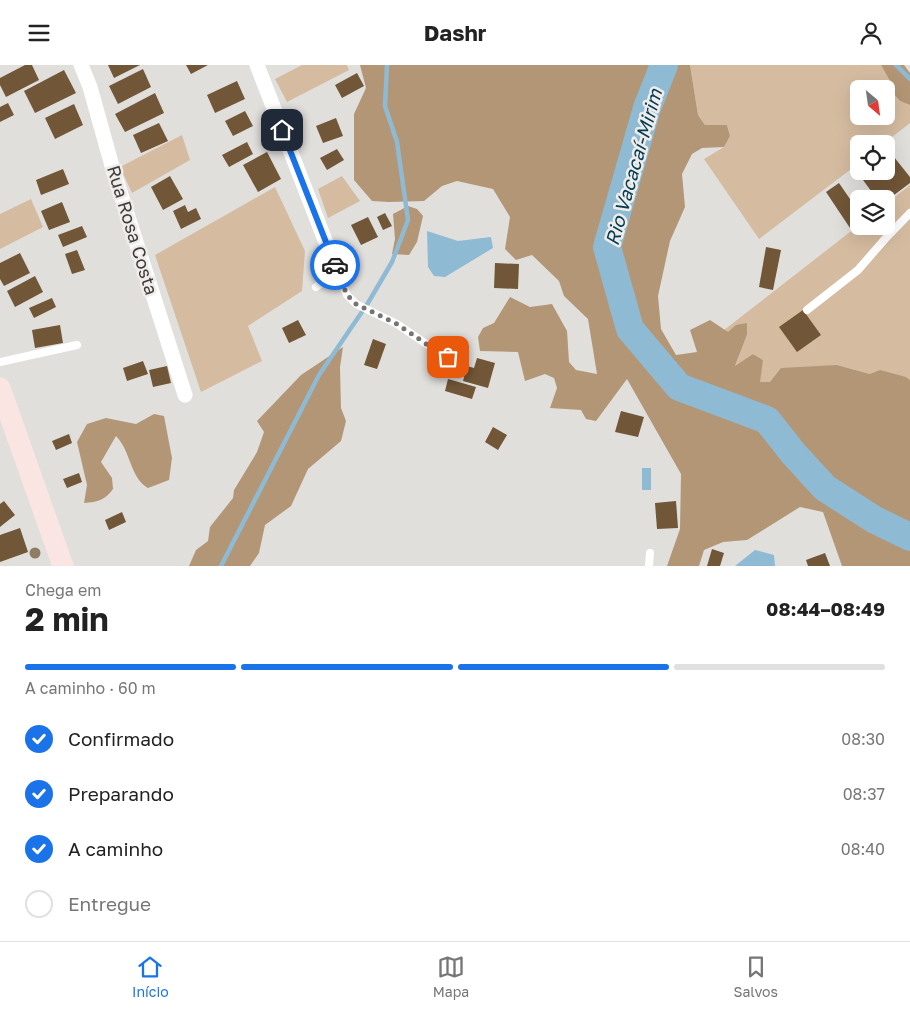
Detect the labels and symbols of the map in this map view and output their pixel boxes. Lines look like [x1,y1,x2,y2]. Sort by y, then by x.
north arrow [850,80,895,125]
water label: Rio Vacacaí-Mirim [600,85,667,248]
pin [261,109,303,151]
street label: Rua Rosa Costa [103,162,163,298]
courier [310,240,360,290]
pin [427,336,469,378]

